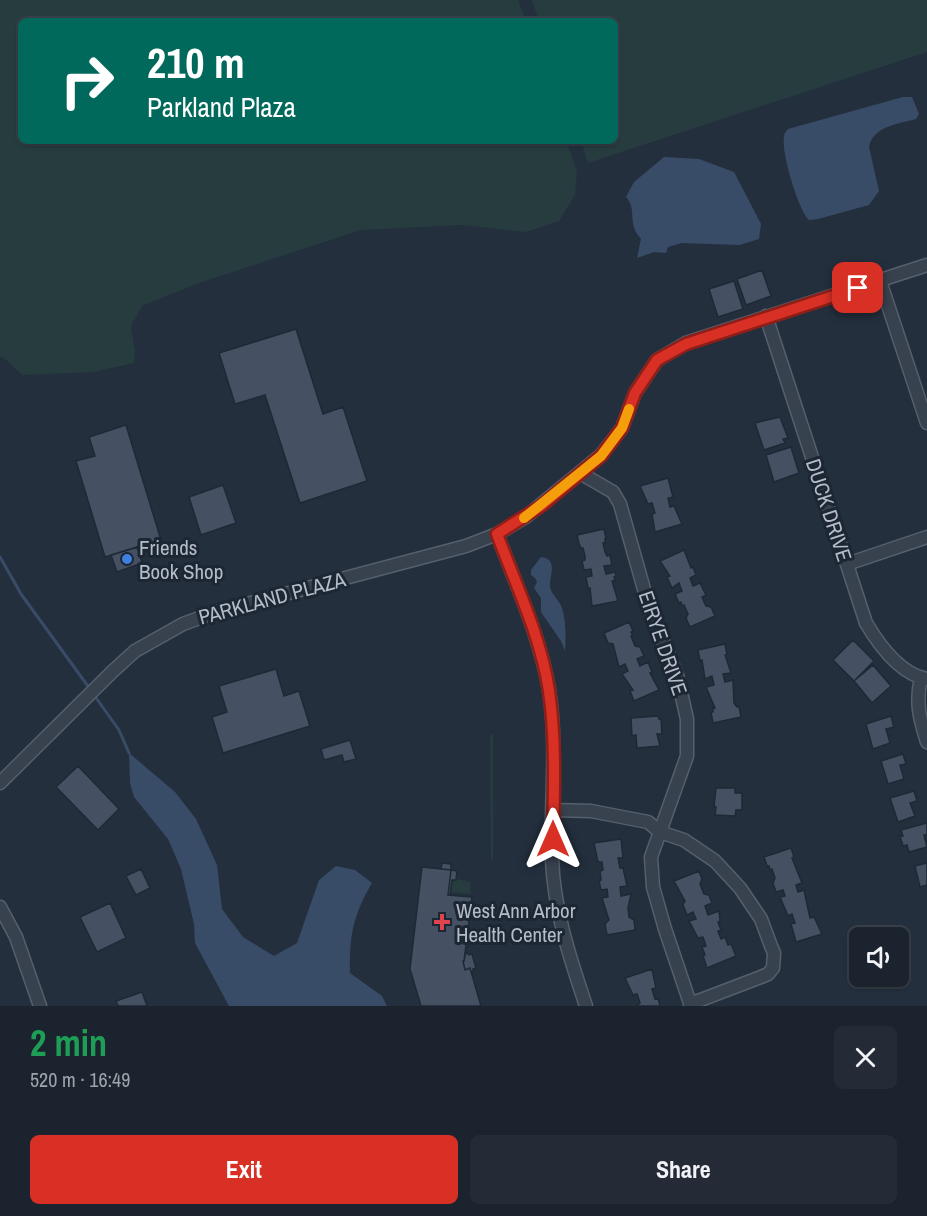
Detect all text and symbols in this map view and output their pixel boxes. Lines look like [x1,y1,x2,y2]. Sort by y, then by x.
text: 210 m [147,35,245,91]
icon: right [48,42,126,120]
text: Parkland Plaza [147,89,296,125]
pin [832,262,883,313]
icon: arrive [841,271,874,304]
street label: DUCK DRIVE [799,455,859,565]
place label: Friends Book Shop [139,533,223,586]
marker: Friends Book Shop [120,552,134,566]
street label: PARKLAND PLAZA [195,564,349,632]
street label: EIRYE DRIVE [632,587,694,699]
position arrow [521,807,585,871]
place label: West Ann Arbor Health Center [456,896,576,949]
marker: West Ann Arbor Health Center [433,913,451,931]
map controls [849,927,909,987]
button: sound [849,927,909,987]
text: 2 min [30,1019,107,1067]
button: close [834,1026,897,1089]
text: 520 m · 16:49 [30,1066,130,1093]
button: Exit [30,1135,458,1204]
button: Share [470,1135,897,1204]

